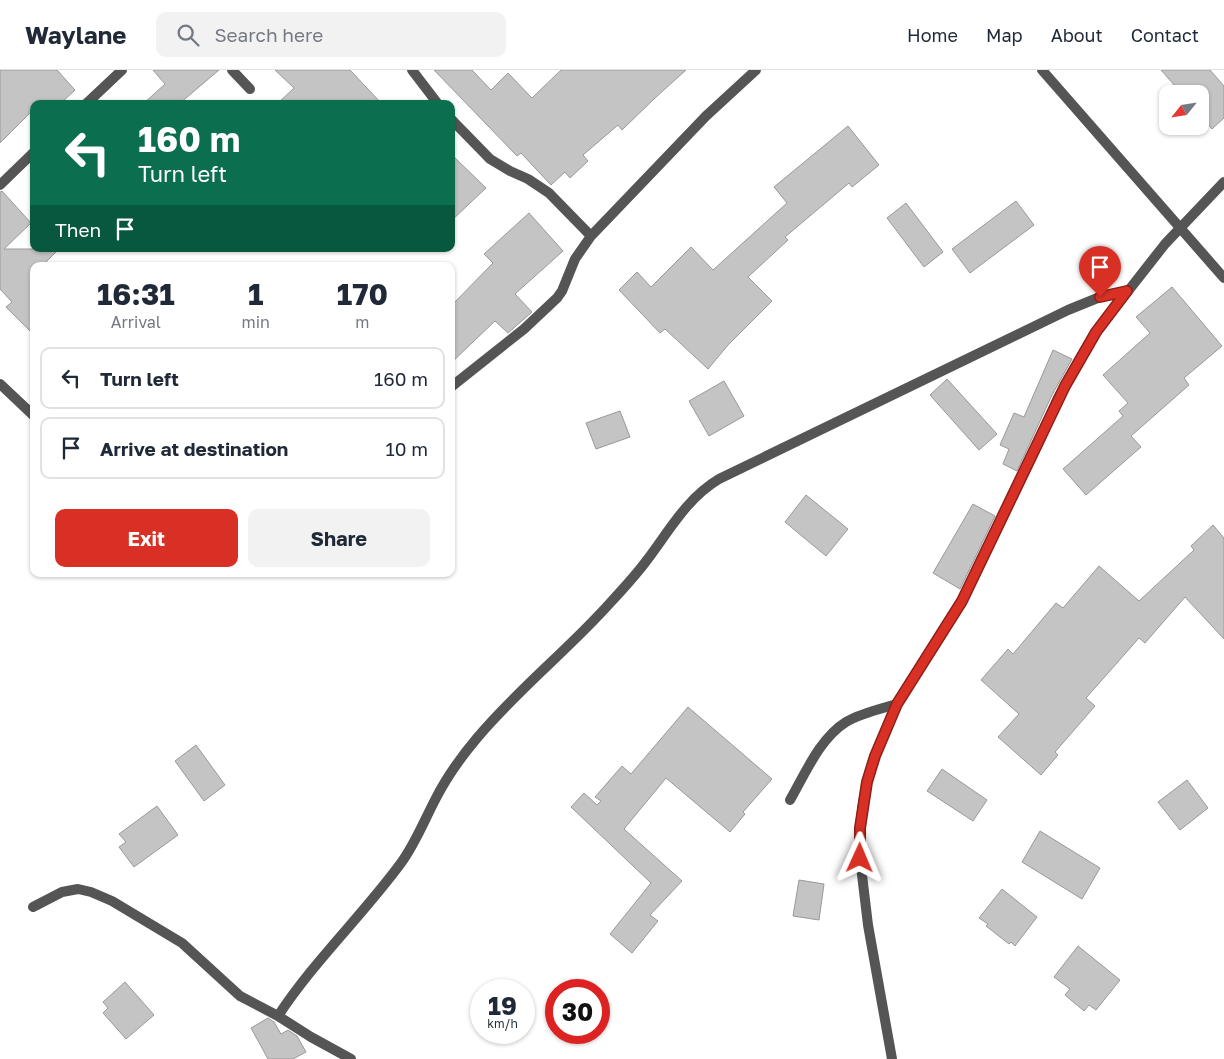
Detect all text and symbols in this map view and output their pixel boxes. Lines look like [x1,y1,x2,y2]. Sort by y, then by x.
search box [156,12,506,57]
text: Waylane [25,20,126,49]
icon: search [174,21,202,49]
text: Search here [214,23,323,46]
text: Home [907,24,958,46]
text: Map [986,24,1023,46]
text: About [1051,24,1103,46]
text: Contact [1131,24,1199,46]
north arrow [1159,85,1209,135]
map controls [1159,85,1209,135]
text: 160 m [138,118,240,160]
icon: left [55,120,120,185]
text: Turn left [138,160,227,187]
icon: arrive [111,215,139,243]
text: Then [55,218,101,241]
pin [1079,246,1121,297]
icon: arrive [1086,253,1114,281]
text: 16:31 [97,276,175,312]
text: 1 [248,276,263,312]
text: 170 [337,276,388,312]
text: Arrival [111,312,161,332]
text: min [242,312,270,332]
text: m [355,312,370,332]
icon: left [57,364,85,392]
text: Turn left [100,367,179,390]
text: 160 m [374,367,428,390]
icon: arrive [57,434,85,462]
text: Arrive at destination [100,437,288,460]
text: 10 m [385,437,428,460]
button: Exit [55,509,238,567]
button: Share [248,509,430,567]
position arrow [833,831,885,883]
speed limit sign: 30 [545,979,610,1044]
text: 19 [488,990,517,1021]
text: km/h [487,1016,518,1031]

